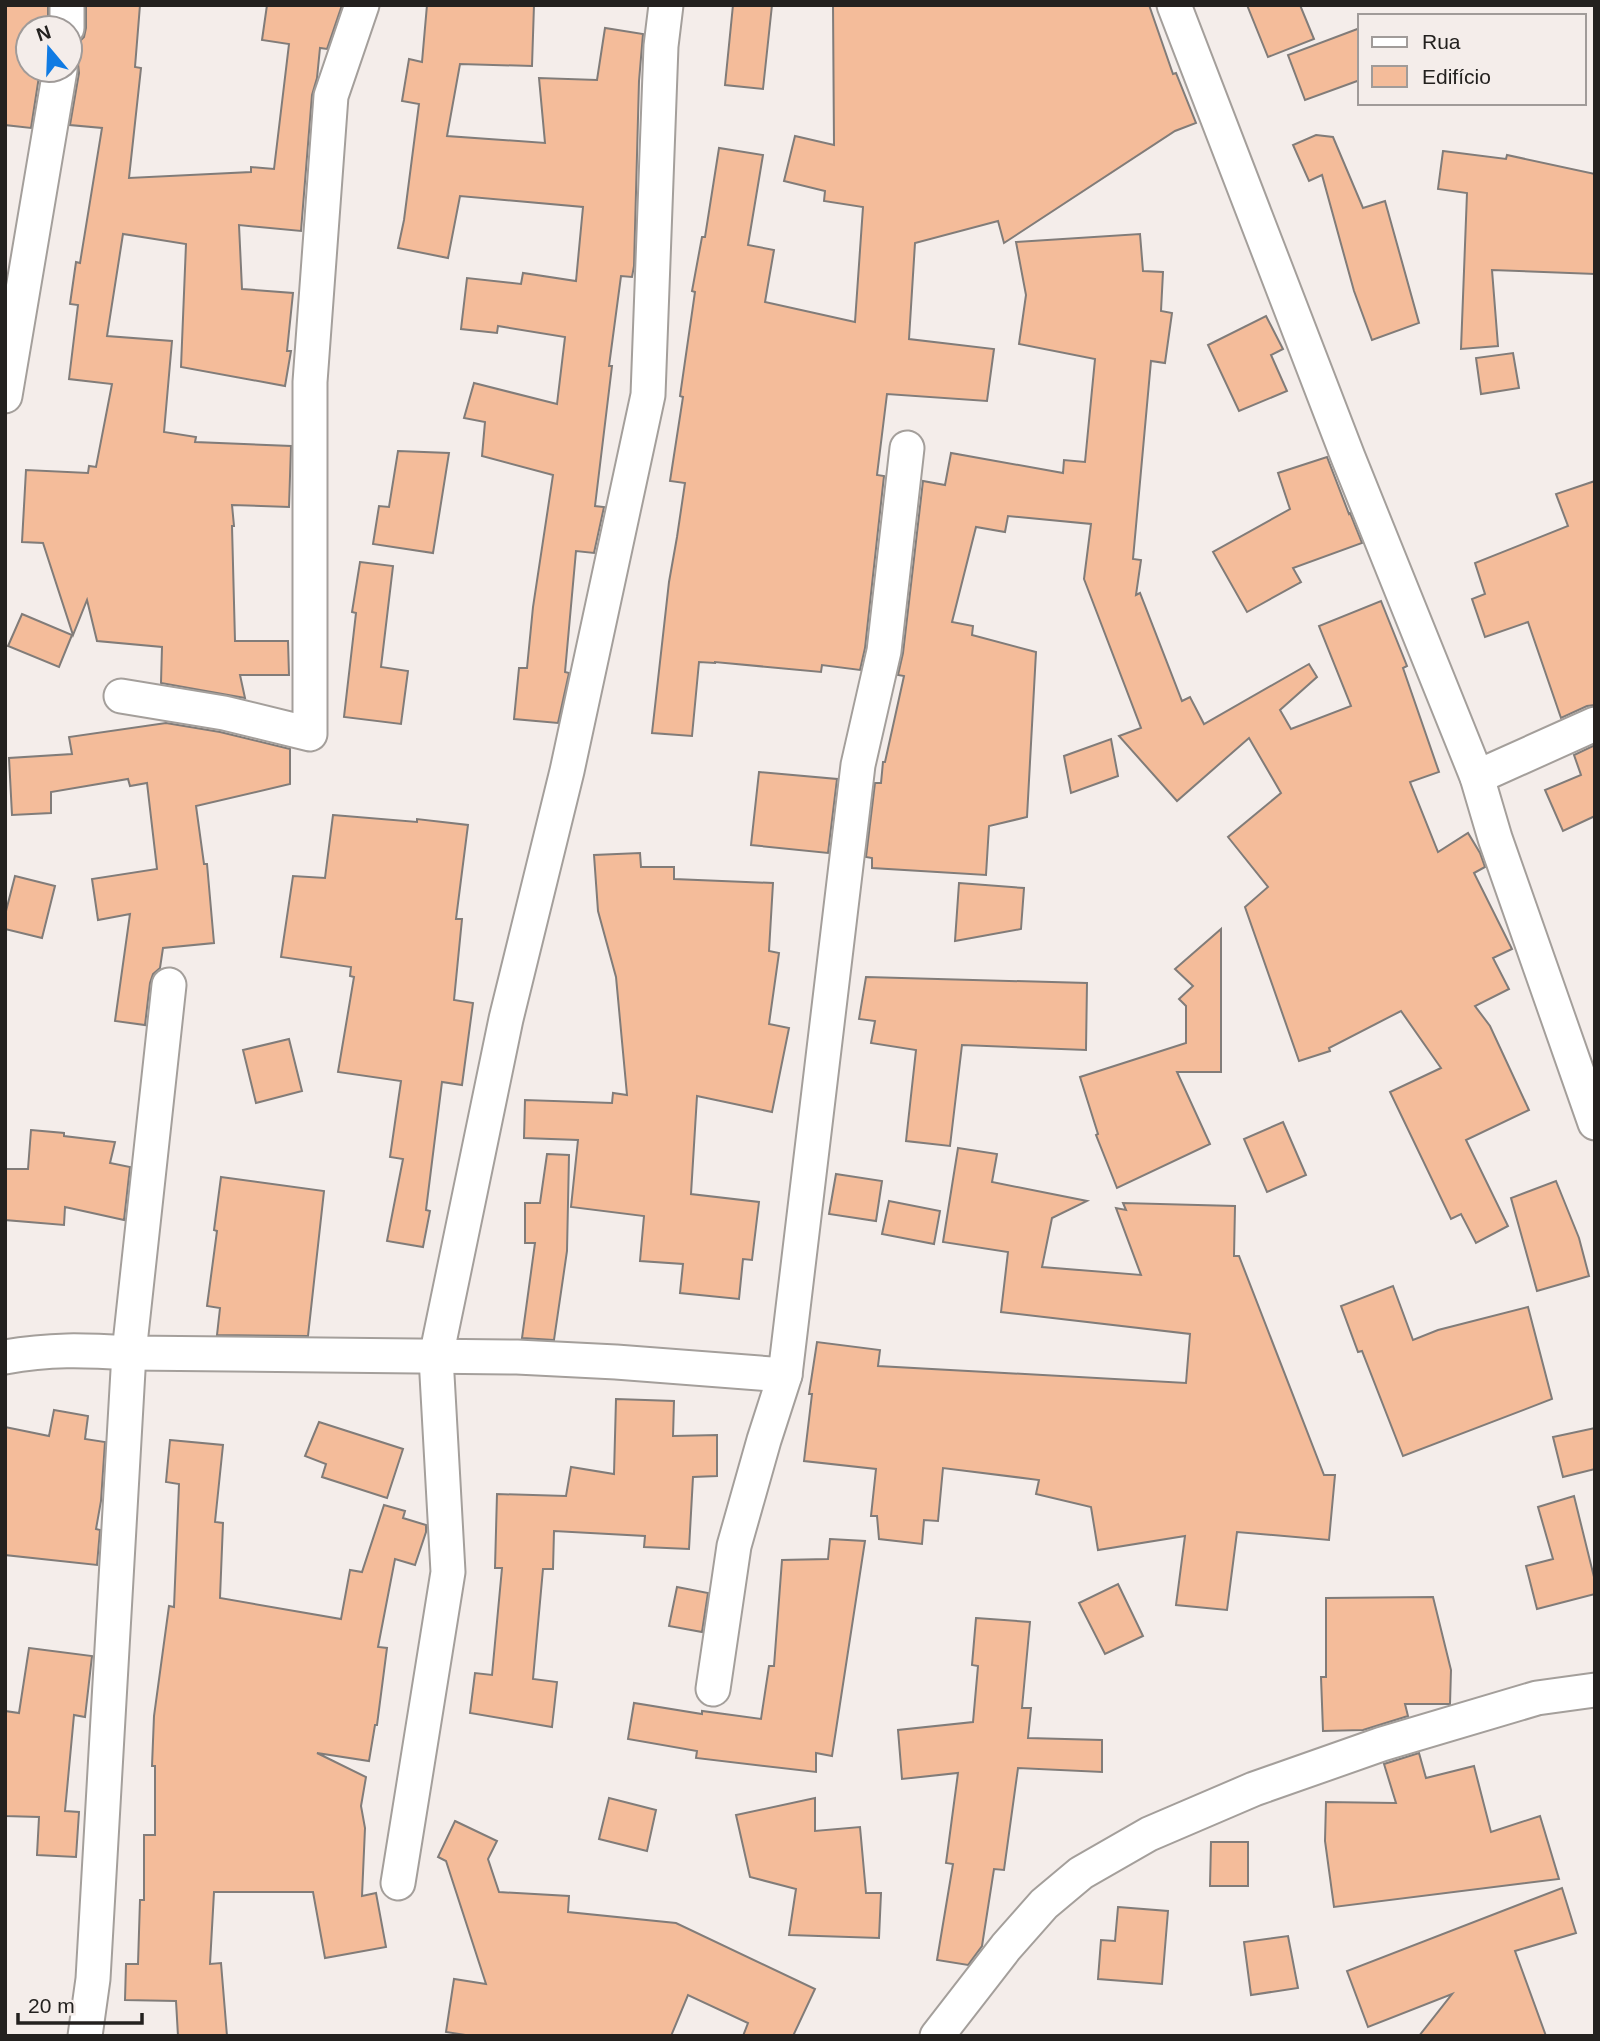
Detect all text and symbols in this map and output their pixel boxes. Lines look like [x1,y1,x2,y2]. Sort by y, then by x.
north arrow [14,14,84,84]
legend [1358,14,1586,105]
text: N [34,21,54,46]
text: Rua [1422,30,1461,53]
text: Edifício [1422,65,1491,88]
scale bar [18,1982,142,2026]
text: 20 m [28,1994,75,2017]

